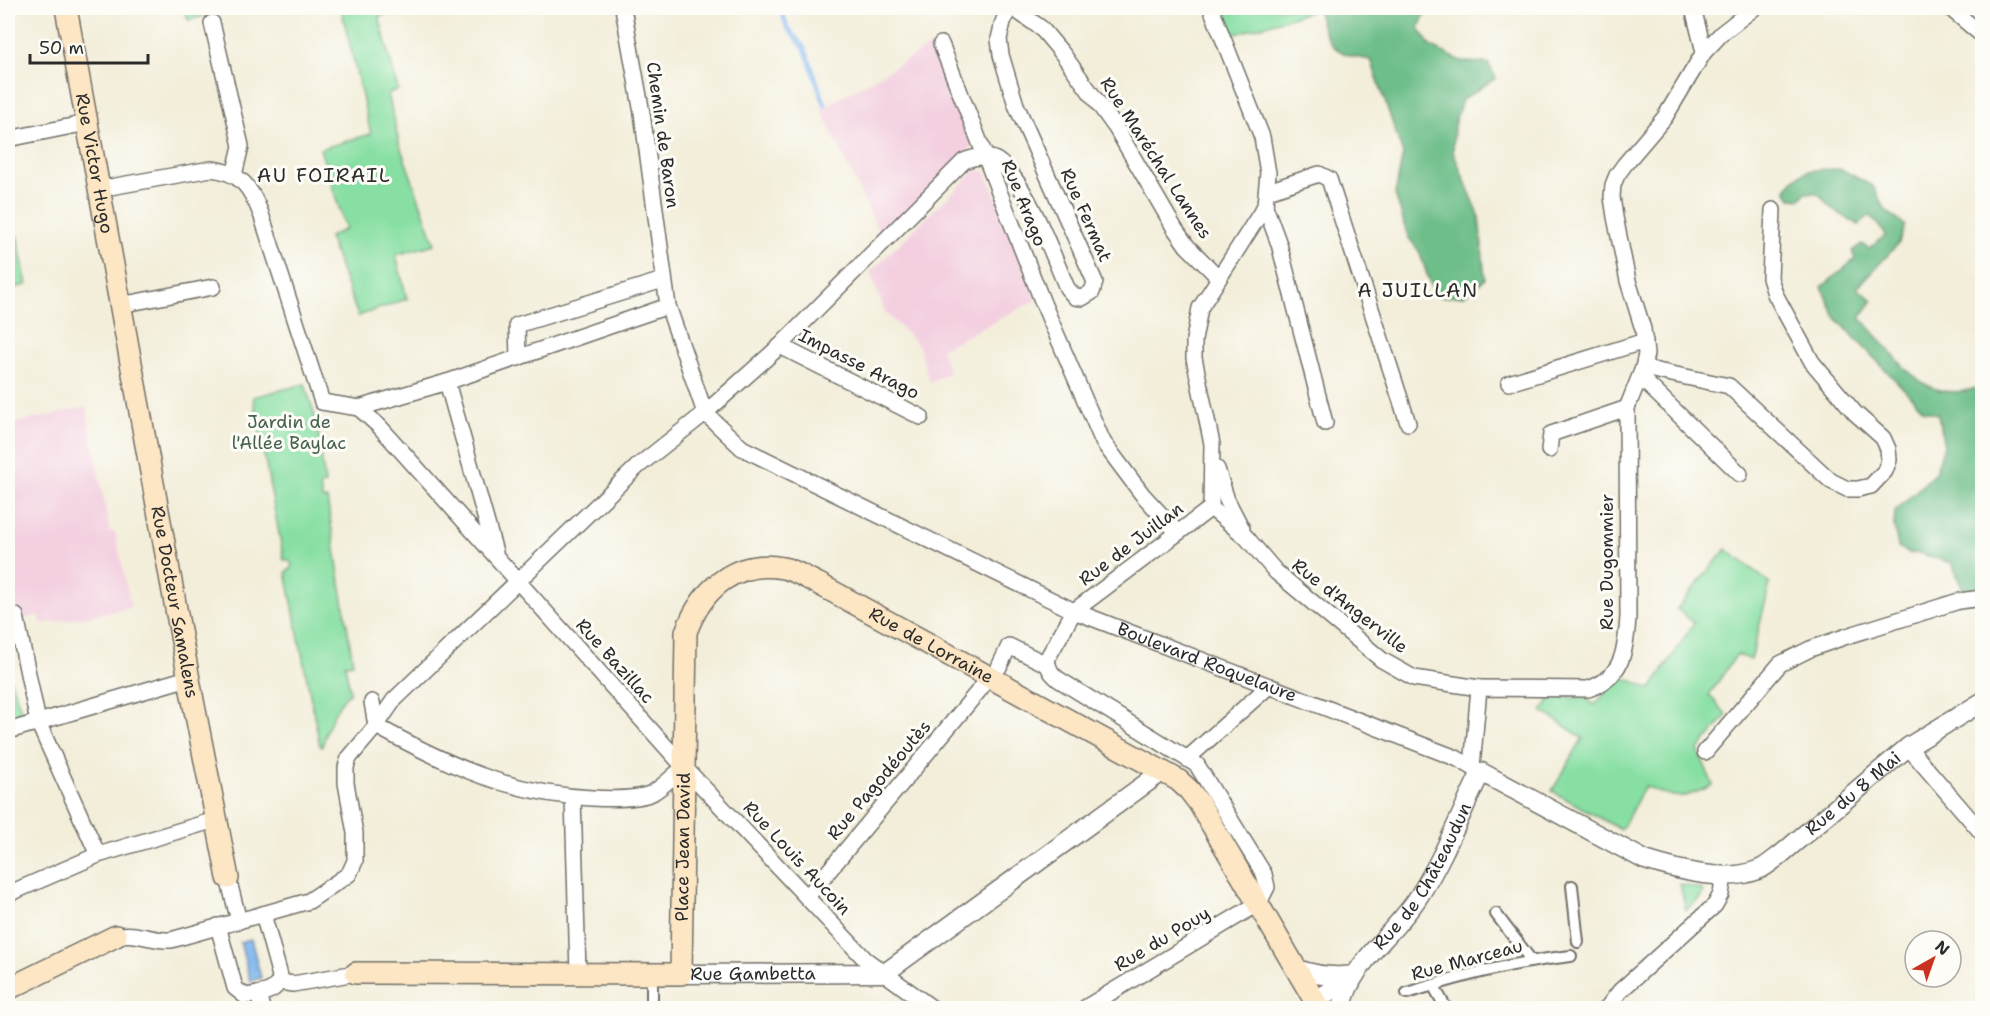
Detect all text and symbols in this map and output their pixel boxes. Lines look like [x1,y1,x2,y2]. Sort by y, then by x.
scale bar [30,27,148,65]
text: 50 m [39,36,84,60]
street label: Chemin de Baron [641,60,685,210]
street label: Rue Maréchal Lannes [1095,72,1217,244]
street label: Rue Victor Hugo [70,91,119,236]
street label: Rue Arago [996,156,1052,250]
district label: AU FOIRAIL [257,162,391,188]
street label: Rue Fermat [1055,164,1117,266]
district label: A JUILLAN [1357,277,1479,303]
street label: Impasse Arago [794,323,924,405]
park label: Jardin de l'Allée Baylac [232,410,346,455]
street label: Rue Dugommier [1595,494,1619,630]
street label: Rue de Juillan [1074,497,1188,591]
street label: Rue Docteur Samalens [145,504,204,700]
street label: Rue d'Angerville [1287,553,1413,659]
street label: Rue de Lorraine [865,602,998,689]
street label: Rue Bazillac [571,613,659,709]
street label: Boulevard Roquelaure [1114,617,1300,708]
street label: Rue Pagodéoutès [822,715,936,845]
street label: Rue du 8 Mai [1800,746,1906,841]
street label: Place Jean David [670,772,696,922]
street label: Rue Louis Aucoin [738,796,856,920]
street label: Rue de Châteaudun [1368,799,1477,955]
street label: Rue du Pouy [1110,901,1214,977]
north arrow [1903,929,1963,989]
street label: Rue Marceau [1409,934,1525,986]
text: N [1931,936,1954,960]
street label: Rue Gambetta [690,961,816,986]

